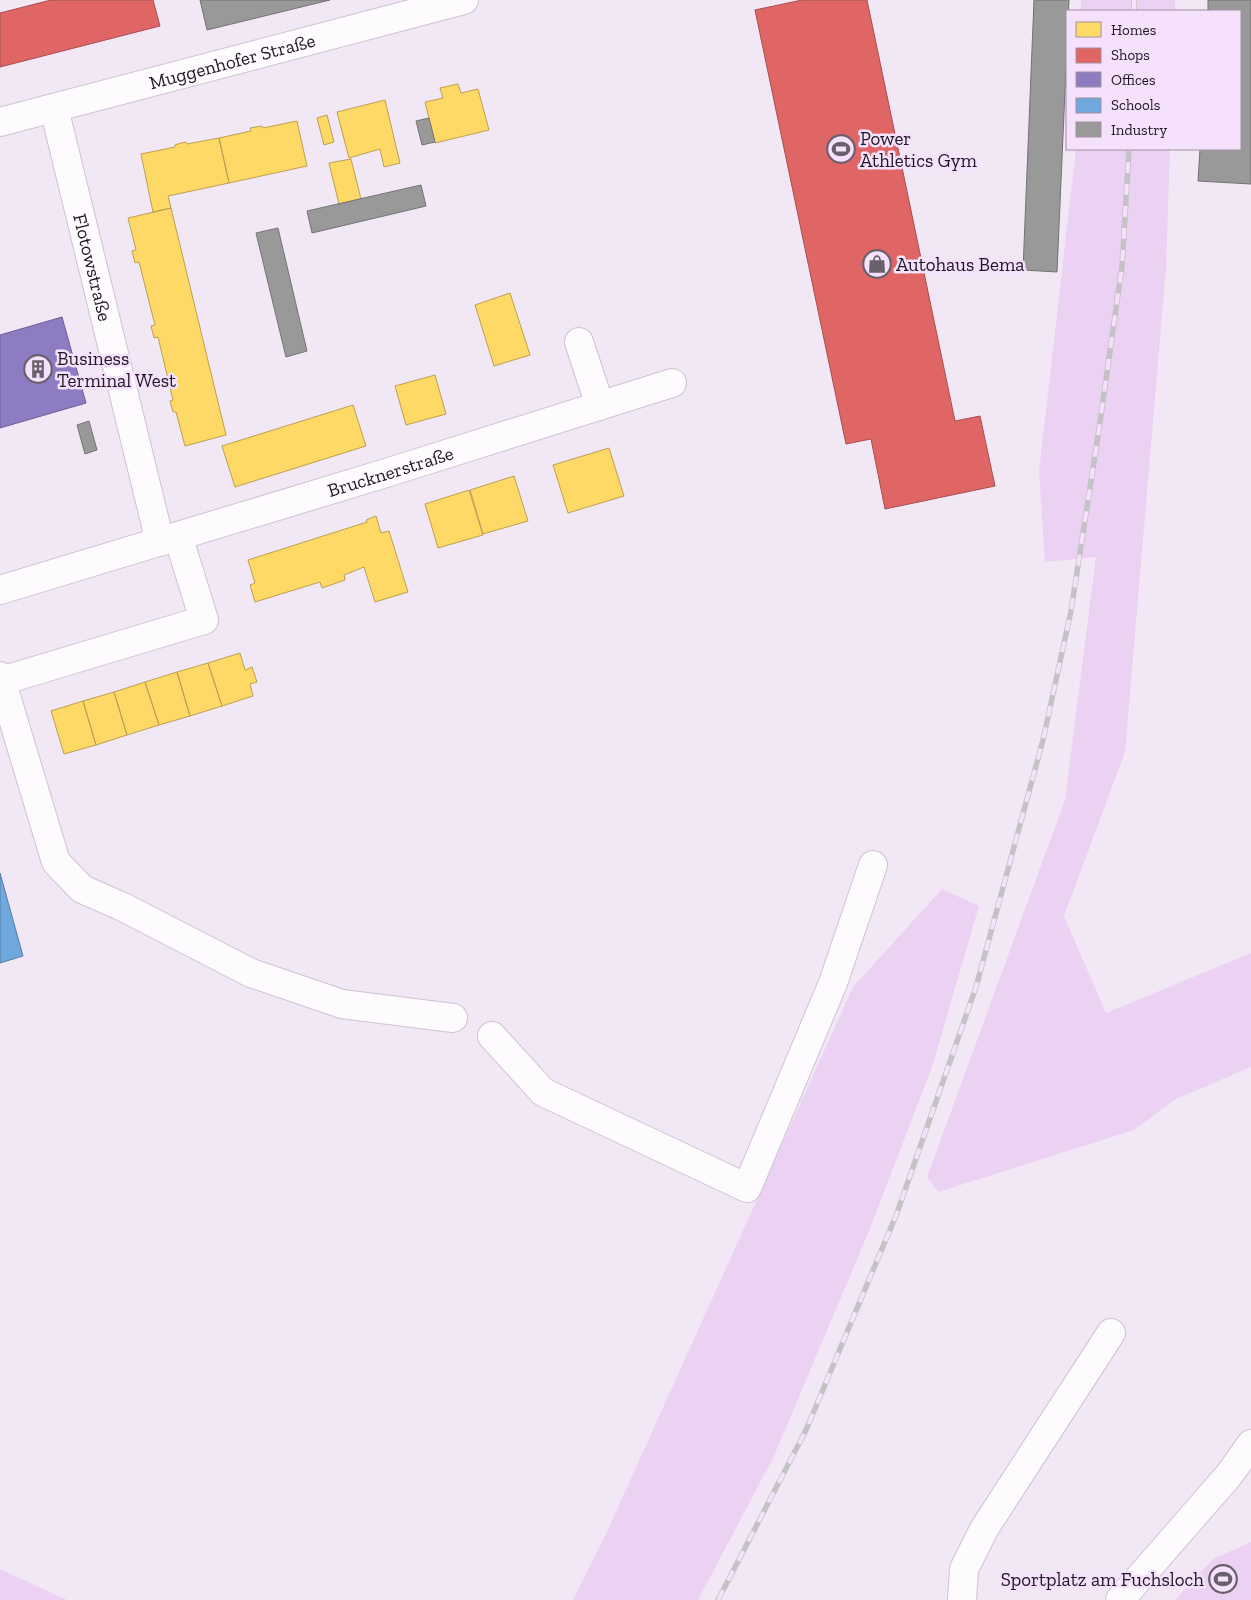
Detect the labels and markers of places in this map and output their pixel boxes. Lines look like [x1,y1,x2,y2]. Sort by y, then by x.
place label: Power Athletics Gym [860,127,977,172]
sports icon: Power Athletics Gym [826,134,856,164]
shop icon: Autohaus Bema [862,249,892,279]
place label: Autohaus Bema [896,253,1025,276]
place label: Business Terminal West [57,347,176,392]
building icon: Business Terminal West [23,354,53,384]
sports icon: Sportplatz am Fuchsloch [1208,1564,1238,1594]
place label: Sportplatz am Fuchsloch [1001,1568,1204,1591]

